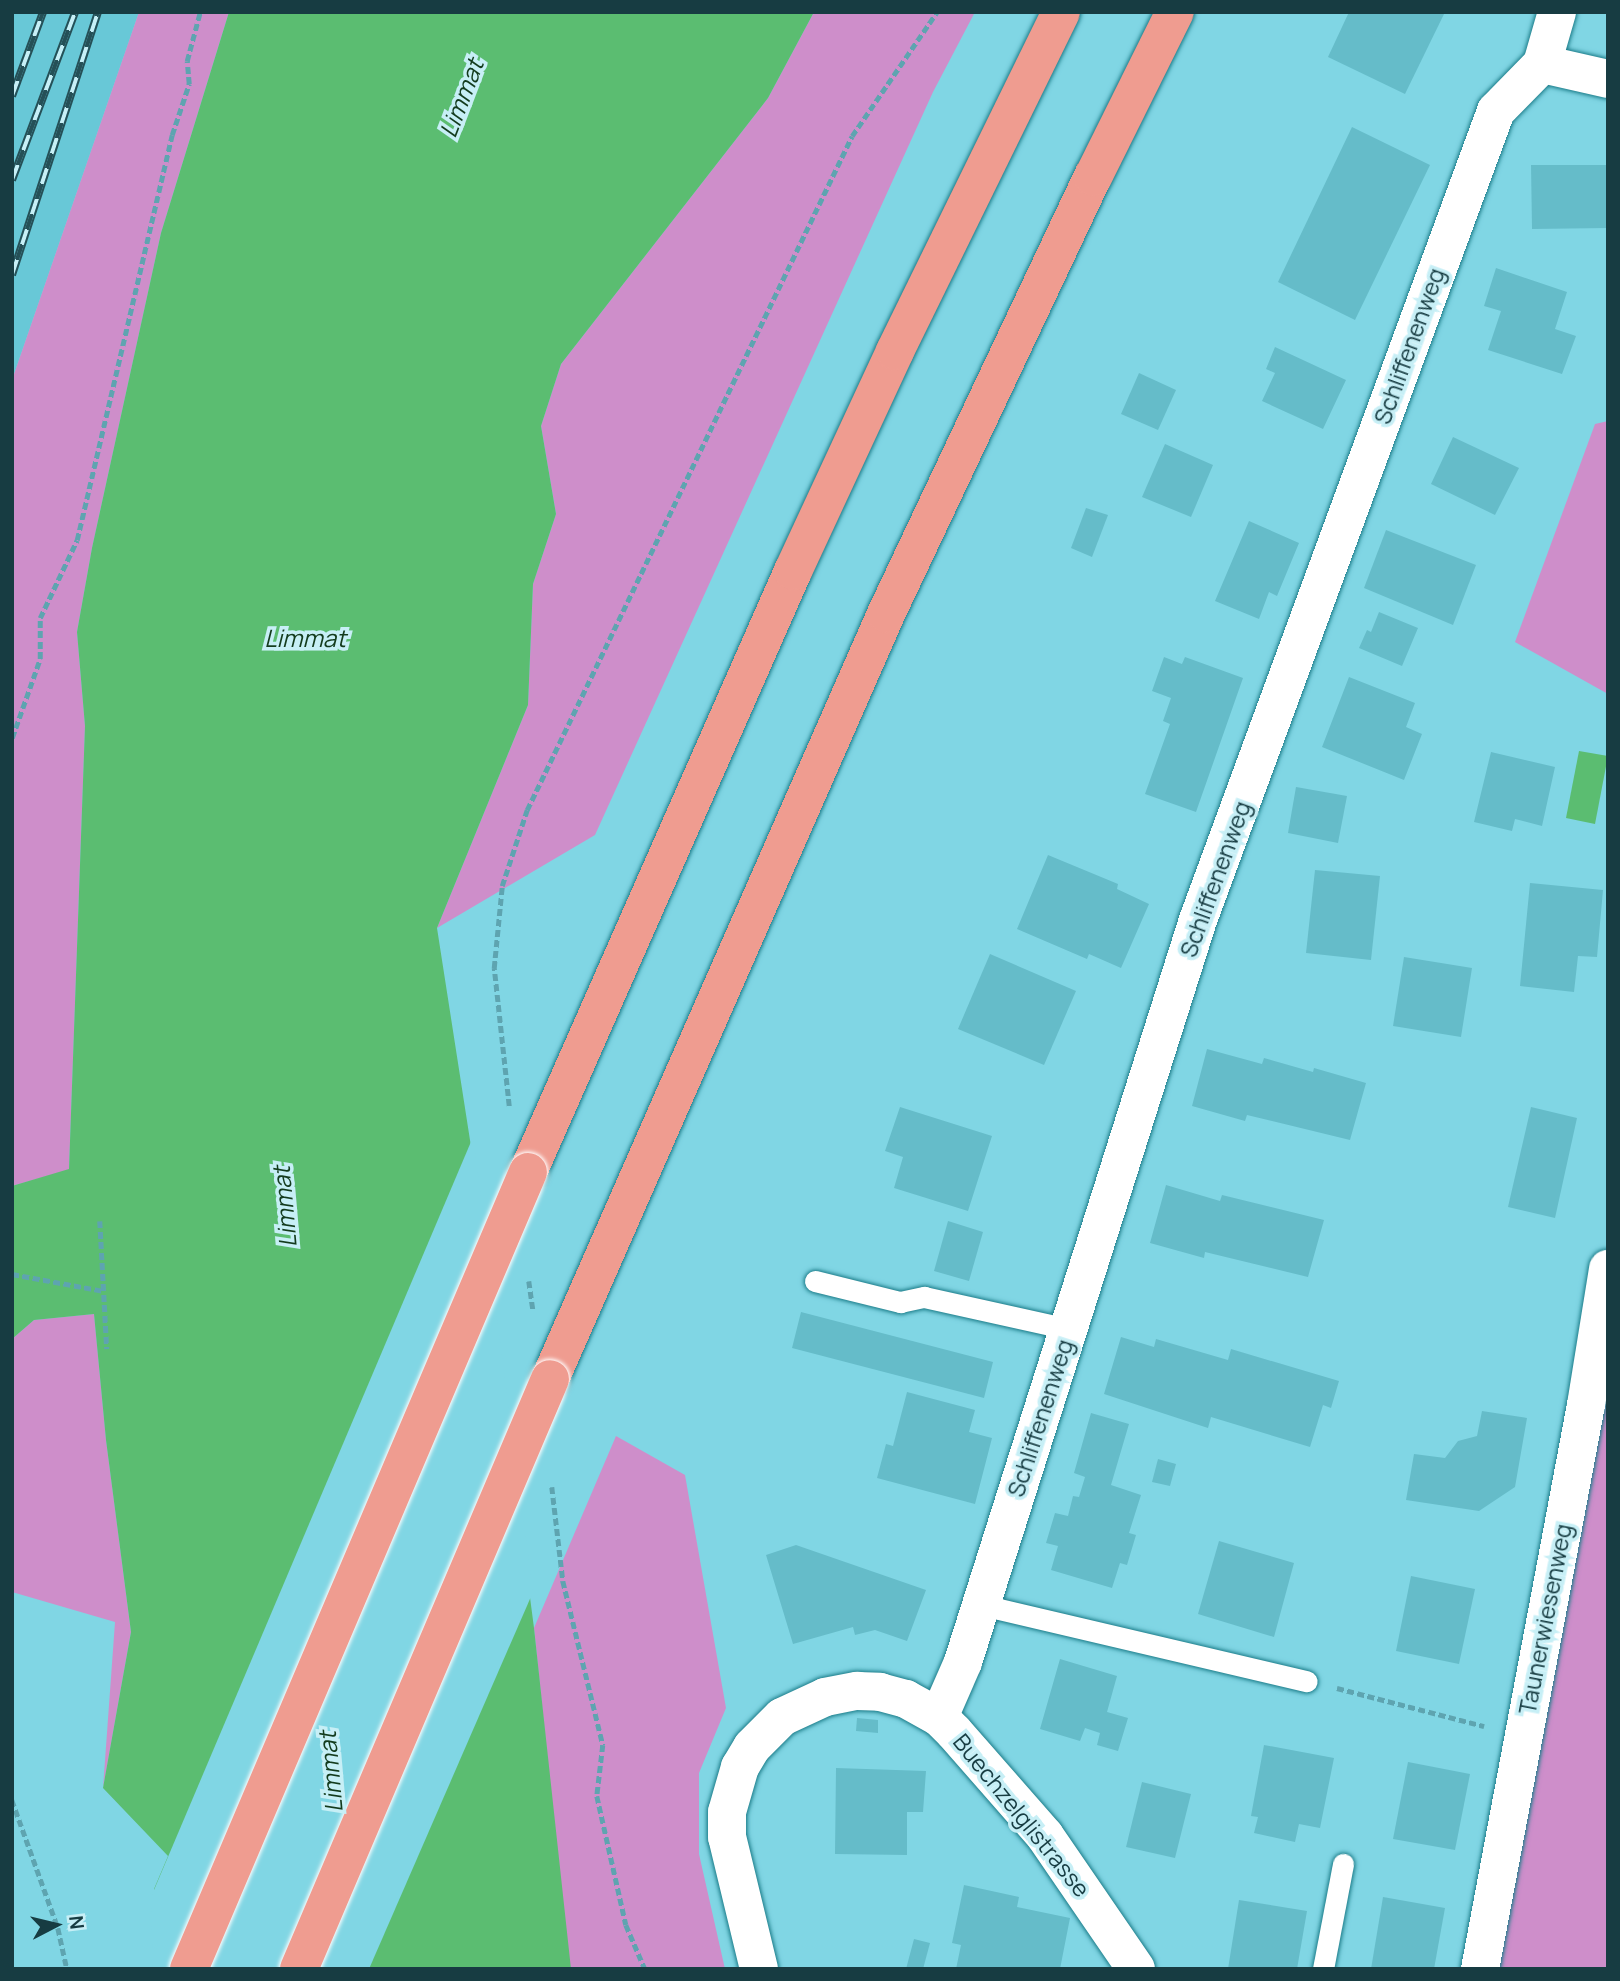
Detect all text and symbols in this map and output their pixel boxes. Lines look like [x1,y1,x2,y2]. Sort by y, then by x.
water label: Limmat [433,55,489,141]
street label: Schliffenenweg [1368,264,1450,428]
water label: Limmat [264,624,346,652]
street label: Schliffenenweg [1174,797,1256,961]
water label: Limmat [266,1165,302,1249]
street label: Schliffenenweg [1002,1336,1078,1500]
street label: Taunerwiesenweg [1513,1521,1577,1717]
street label: Buechzelglistrasse [948,1728,1096,1902]
water label: Limmat [312,1730,348,1814]
north arrow [21,1890,91,1960]
text: N [63,1914,91,1931]

